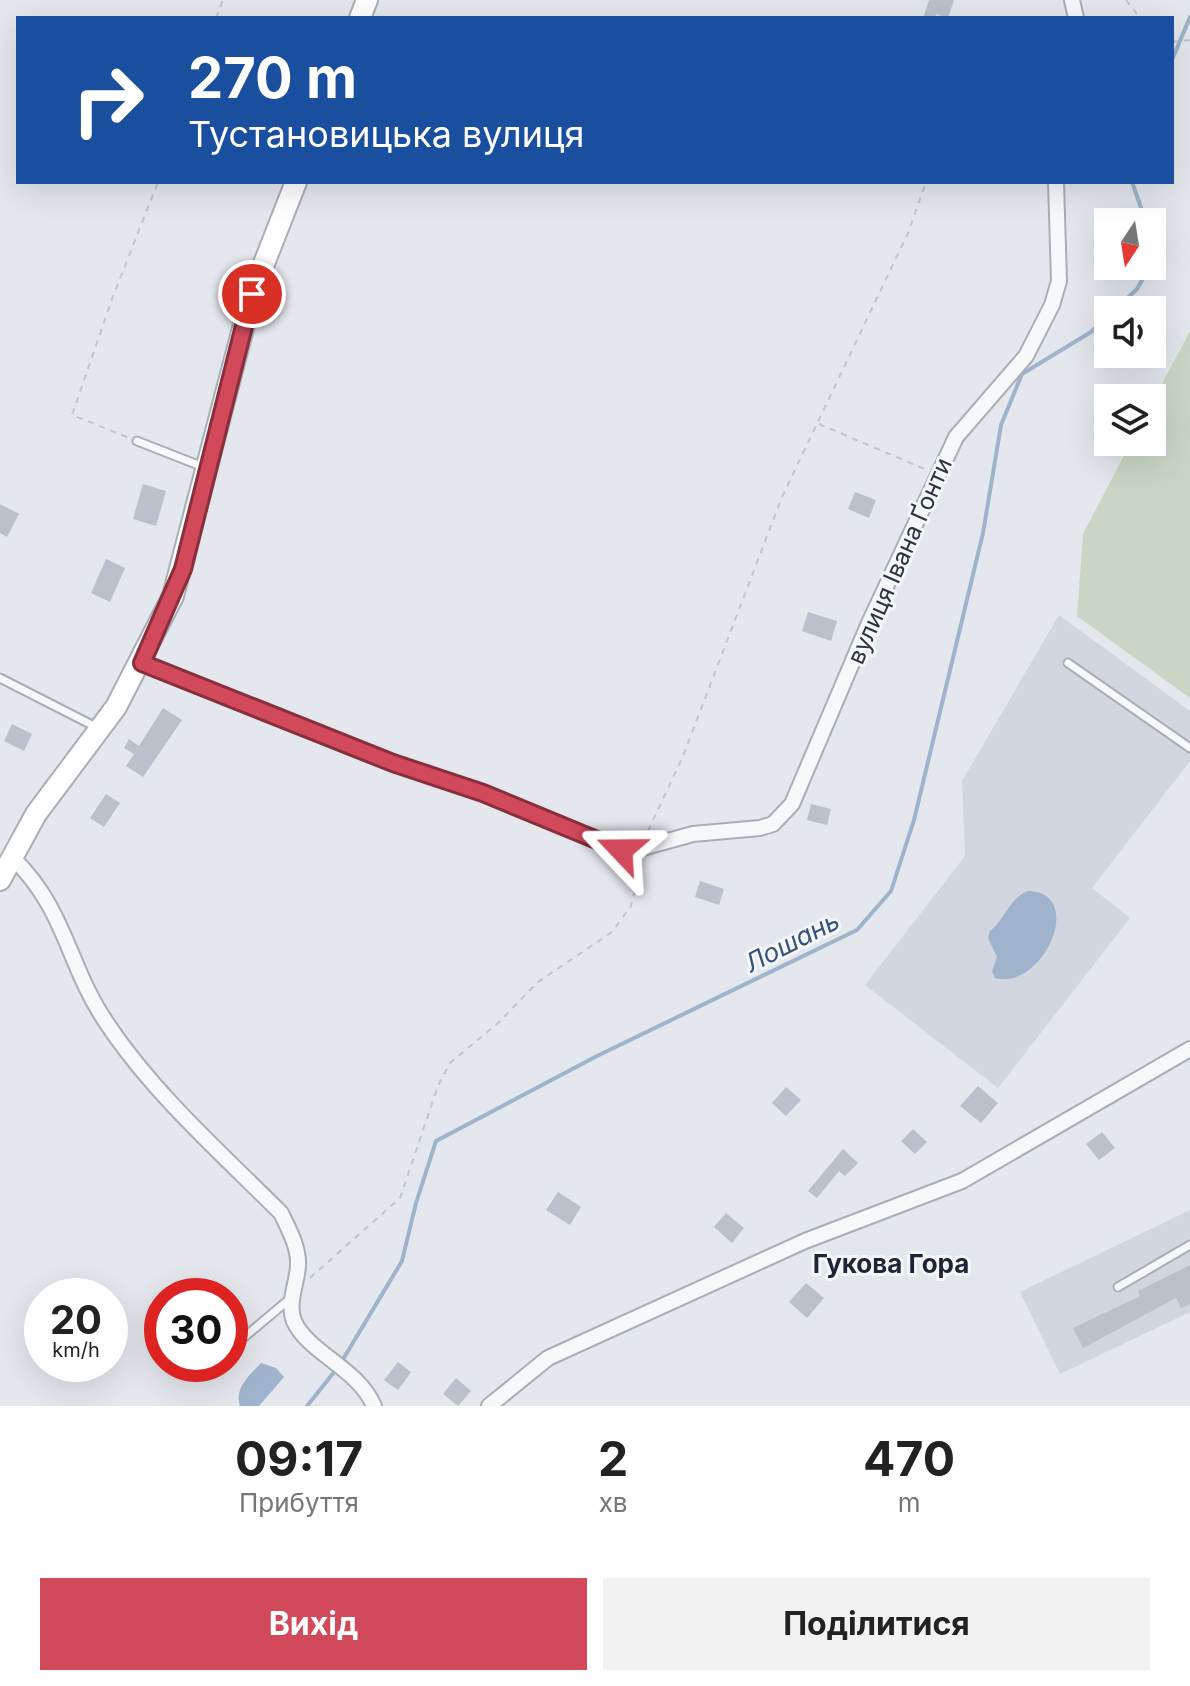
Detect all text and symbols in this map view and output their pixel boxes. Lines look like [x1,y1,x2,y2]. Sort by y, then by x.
text: 270 m [188,44,357,112]
icon: right [56,48,160,152]
text: Тустановицька вулиця [188,112,584,156]
north arrow [1094,208,1166,280]
map controls [1094,208,1166,456]
pin [218,260,286,328]
icon: arrive [230,272,274,316]
button: sound [1094,296,1166,368]
button: layers [1094,384,1166,456]
street label: вулиця Івана Ґонти [841,453,958,668]
position arrow [579,808,663,892]
water label: Лошань [739,905,844,979]
district label: Гукова Гора [813,1248,969,1279]
speed limit sign: 30 [144,1278,248,1382]
text: 20 [50,1295,102,1344]
text: km/h [52,1338,100,1362]
text: 09:17 [235,1429,363,1488]
text: 2 [598,1429,628,1488]
text: 470 [863,1429,955,1488]
text: Прибуття [239,1487,359,1518]
text: хв [599,1487,628,1518]
text: m [898,1487,920,1518]
button: Вихід [40,1578,587,1670]
button: Поділитися [603,1578,1150,1670]

